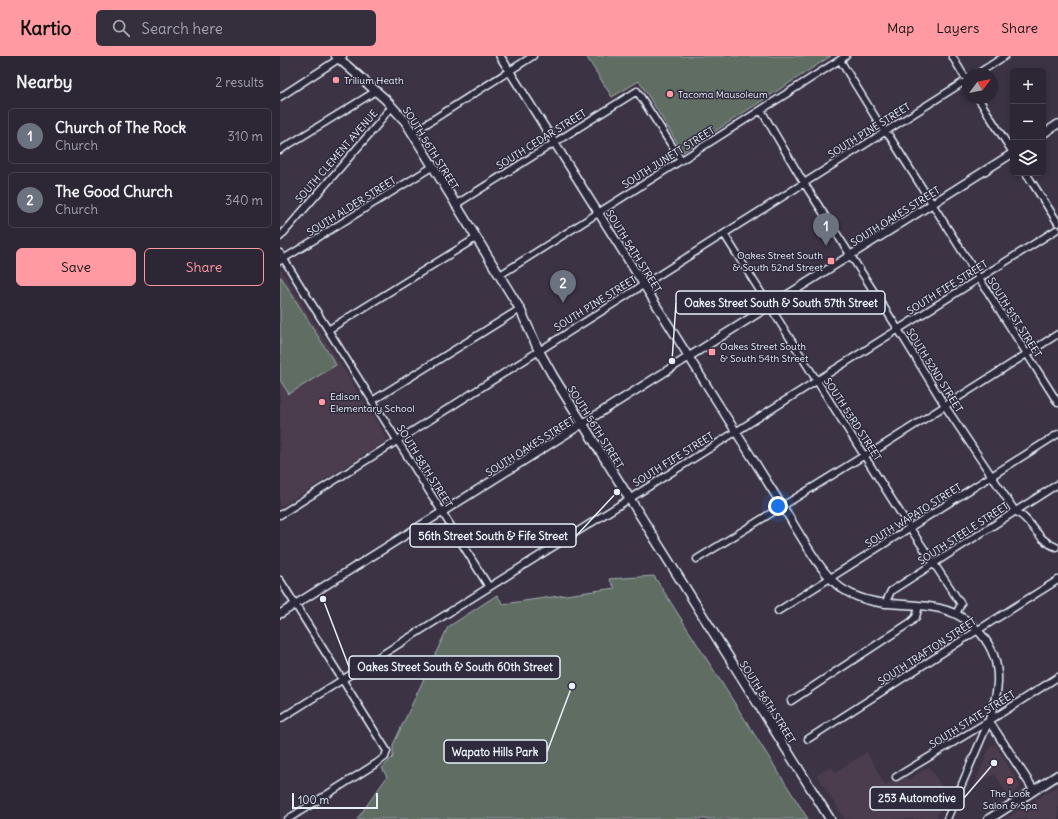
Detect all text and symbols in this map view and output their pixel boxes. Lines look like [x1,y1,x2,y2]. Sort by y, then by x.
search box [96,10,376,46]
text: Kartio [20,16,72,40]
icon: search [110,17,132,39]
text: Search here [142,19,223,38]
text: Map [887,19,914,37]
text: Layers [936,19,979,37]
text: Share [1001,19,1038,37]
north arrow [962,68,998,104]
map controls [1010,68,1046,176]
button: + [1010,68,1046,104]
text: Nearby [16,71,72,93]
text: 2 results [215,74,264,91]
place label: Trilium Heath [344,74,404,87]
marker: Trilium Heath [331,75,341,85]
place label: Tacoma Mausoleum [678,88,768,101]
marker: Tacoma Mausoleum [665,89,675,99]
street label: SOUTH PINE STREET [826,100,913,161]
street label: SOUTH 56TH STREET [400,104,461,192]
button: − [1010,104,1046,140]
street label: SOUTH CEDAR STREET [494,106,589,172]
street label: SOUTH CLEMENT AVENUE [292,107,380,206]
text: Church of The Rock [55,118,186,137]
street label: SOUTH JUNETT STREET [620,124,717,191]
text: 1 [27,128,33,145]
text: 310 m [228,128,263,145]
text: Church [55,137,98,154]
button: layers [1010,140,1046,176]
street label: SOUTH ALDER STREET [304,174,398,239]
text: The Good Church [55,182,173,201]
street label: SOUTH OAKES STREET [848,184,942,249]
text: 2 [26,192,34,209]
text: 340 m [225,192,263,209]
text: Church [55,201,98,218]
street label: SOUTH 54TH STREET [603,207,664,295]
pin: 1 [813,213,839,246]
button: Save [16,248,136,286]
button: Share [144,248,264,286]
place label: Oakes Street South & South 52nd Street [732,249,824,274]
marker: Oakes Street South & South 52nd Street [826,256,836,266]
street label: SOUTH FIFE STREET [904,257,990,318]
pin: 2 [550,270,576,303]
street label: SOUTH PINE STREET [552,273,639,334]
street label: SOUTH 51ST STREET [985,275,1044,360]
callout: Oakes Street South & South 57th Street [676,291,885,314]
text: Oakes Street South & South 57th Street [684,296,878,310]
street label: SOUTH 52ND STREET [903,326,966,415]
place label: Oakes Street South & South 54th Street [720,340,809,365]
marker: Oakes Street South & South 54th Street [707,347,717,357]
street label: SOUTH 53RD STREET [821,375,884,463]
street label: SOUTH 56TH STREET [565,383,626,471]
place label: Edison Elementary School [330,390,415,415]
marker: Edison Elementary School [317,397,327,407]
street label: SOUTH OAKES STREET [483,414,577,479]
street label: SOUTH 58TH STREET [394,422,455,510]
street label: SOUTH FIFE STREET [630,429,716,490]
street label: SOUTH WAPATO STREET [863,481,964,550]
your location [768,496,788,516]
street label: SOUTH STEELE STREET [916,499,1011,568]
callout: 56th Street South & Fife Street [410,524,576,547]
text: 56th Street South & Fife Street [418,529,568,543]
street label: SOUTH TRAFTON STREET [876,615,979,688]
callout: Oakes Street South & South 60th Street [349,656,560,679]
street label: SOUTH 56TH STREET [737,658,798,746]
text: Oakes Street South & South 60th Street [357,660,553,674]
street label: SOUTH STATE STREET [927,688,1018,751]
callout: Wapato Hills Park [444,740,547,763]
text: Wapato Hills Park [452,745,539,760]
marker: The Look Salon & Spa [1005,776,1015,786]
callout: 253 Automotive [870,787,964,810]
place label: The Look Salon & Spa [983,787,1037,812]
scale bar [292,791,378,810]
text: 253 Automotive [878,791,956,805]
text: 100 m [298,793,329,807]

